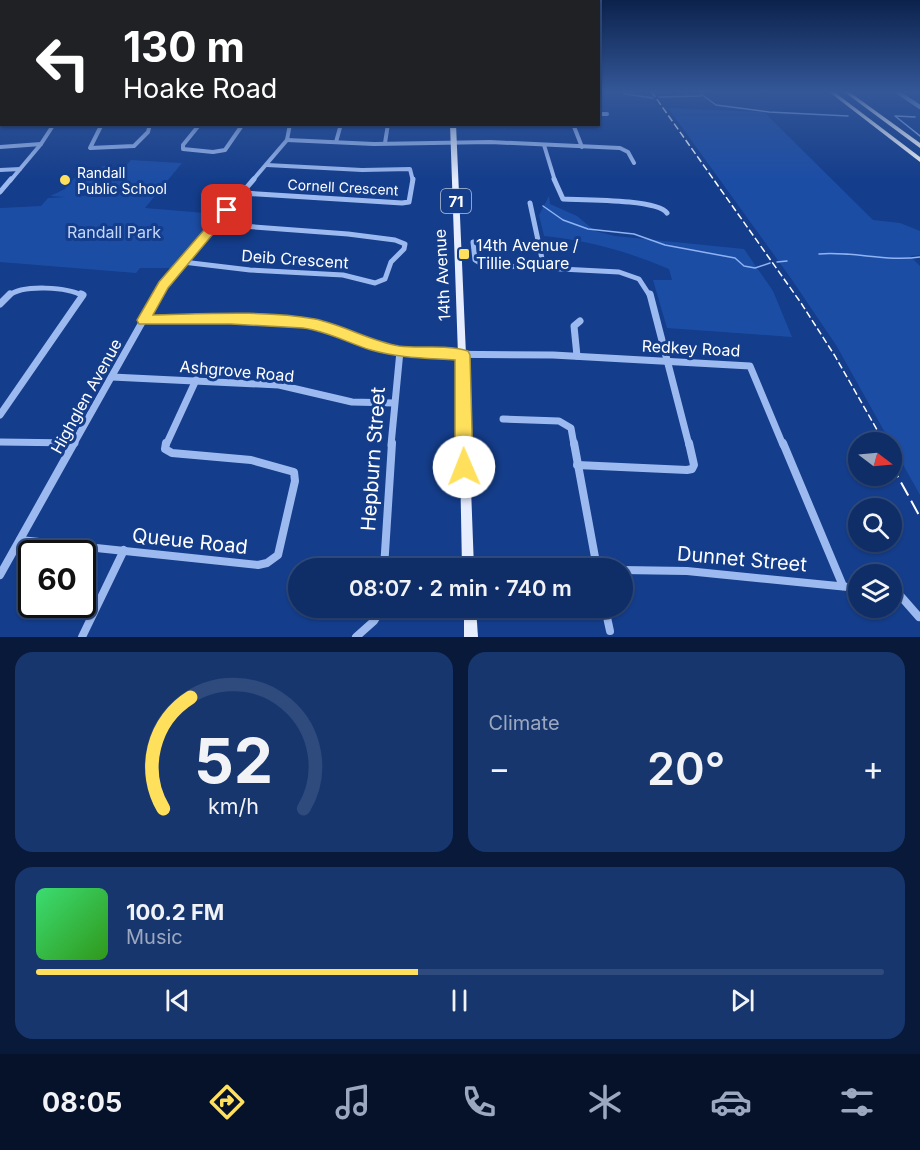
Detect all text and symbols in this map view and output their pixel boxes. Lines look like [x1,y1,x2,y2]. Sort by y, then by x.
text: 130 m [123,21,245,72]
icon: left [24,24,102,102]
text: Hoake Road [123,72,277,105]
place label: Randall Public School [77,164,167,197]
marker: Randall Public School [58,173,72,187]
street label: Cornell Crescent [287,176,399,198]
pin [201,184,252,235]
road number: 71 [441,189,471,213]
icon: arrive [210,193,243,226]
park label: Randall Park [67,222,161,242]
street label: 14th Avenue [430,228,454,322]
place label: 14th Avenue / Tillie Square [476,235,579,273]
street label: Deib Crescent [241,245,349,273]
marker: 14th Avenue / Tillie Square [457,247,471,261]
street label: Highglen Avenue [46,335,126,457]
street label: Redkey Road [641,335,741,361]
street label: Ashgrove Road [179,356,295,386]
street label: Hepburn Street [356,386,390,532]
north arrow [848,432,902,486]
map controls [848,432,902,618]
position arrow [432,435,496,499]
button: search [848,498,902,552]
street label: Queue Road [131,523,249,559]
speed limit sign: 60 [18,540,96,618]
street label: Dunnet Street [676,541,808,577]
button: layers [848,564,902,618]
text: 08:07 · 2 min · 740 m [349,575,572,601]
text: Climate [489,711,560,735]
text: 52 [194,723,273,798]
text: 20° [647,741,725,796]
text: − [489,748,510,788]
text: + [862,748,884,788]
text: km/h [208,793,259,819]
text: 100.2 FM [126,899,224,925]
text: Music [126,925,183,949]
icon: previous [161,984,194,1017]
icon: pause [443,984,476,1017]
icon: next [726,984,759,1017]
icon: directions [206,1081,248,1123]
icon: music [332,1081,374,1123]
icon: phone [458,1081,500,1123]
icon: climate [584,1081,626,1123]
icon: car [710,1081,752,1123]
icon: filters [836,1081,878,1123]
text: 08:05 [42,1086,122,1119]

